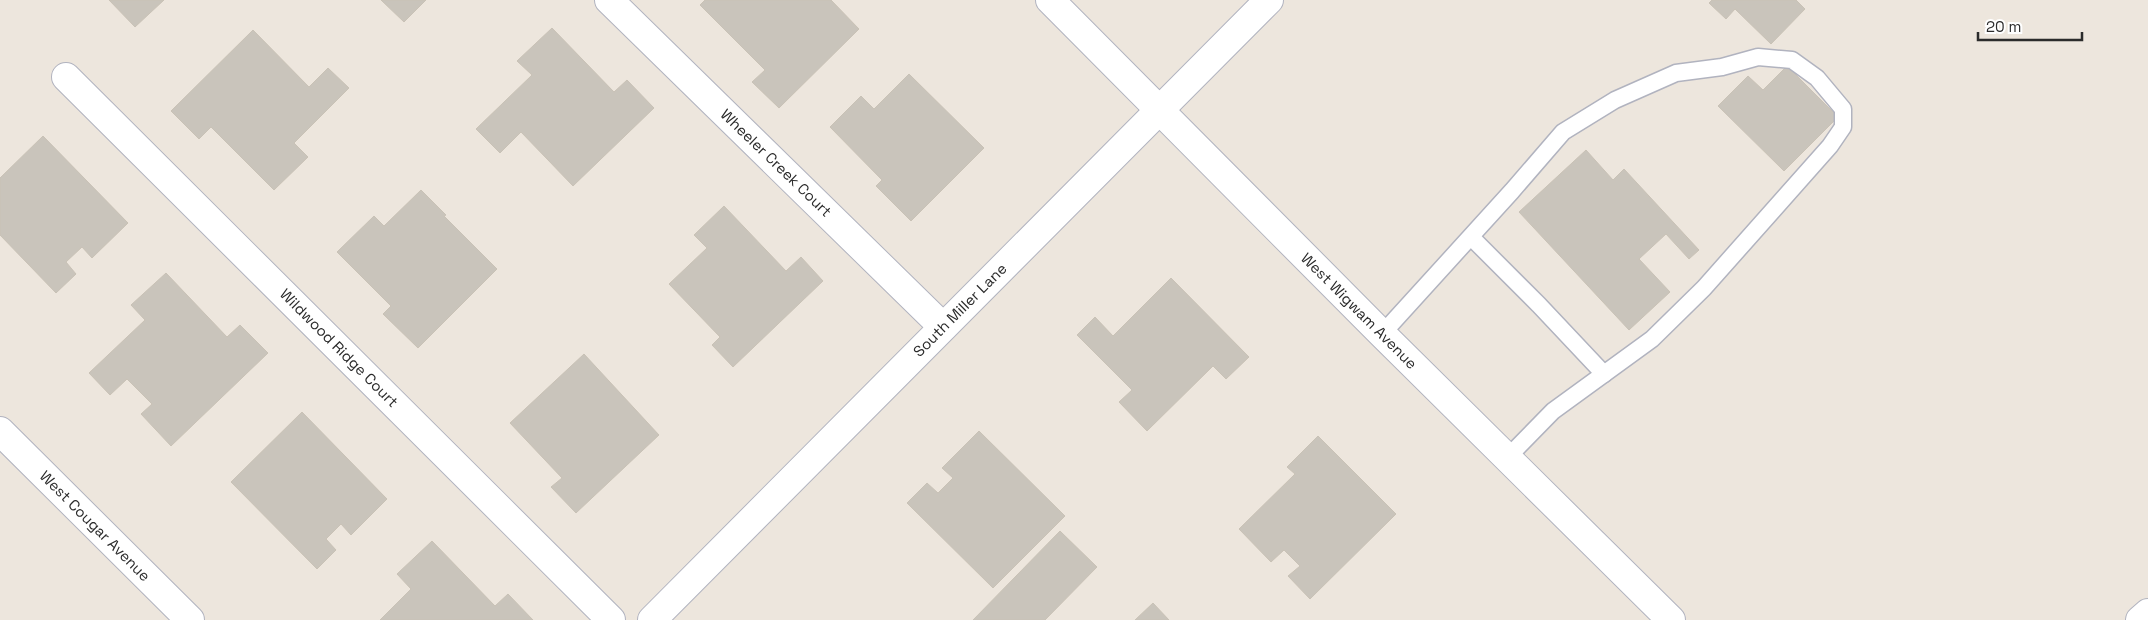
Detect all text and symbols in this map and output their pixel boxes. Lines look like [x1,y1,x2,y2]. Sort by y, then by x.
scale bar [1978,10,2082,42]
text: 20 m [1986,17,2021,36]
street label: Wheeler Creek Court [717,105,836,221]
street label: West Wigwam Avenue [1297,249,1422,373]
street label: South Miller Lane [909,259,1011,361]
street label: Wildwood Ridge Court [276,284,403,411]
street label: West Cougar Avenue [36,466,155,585]

